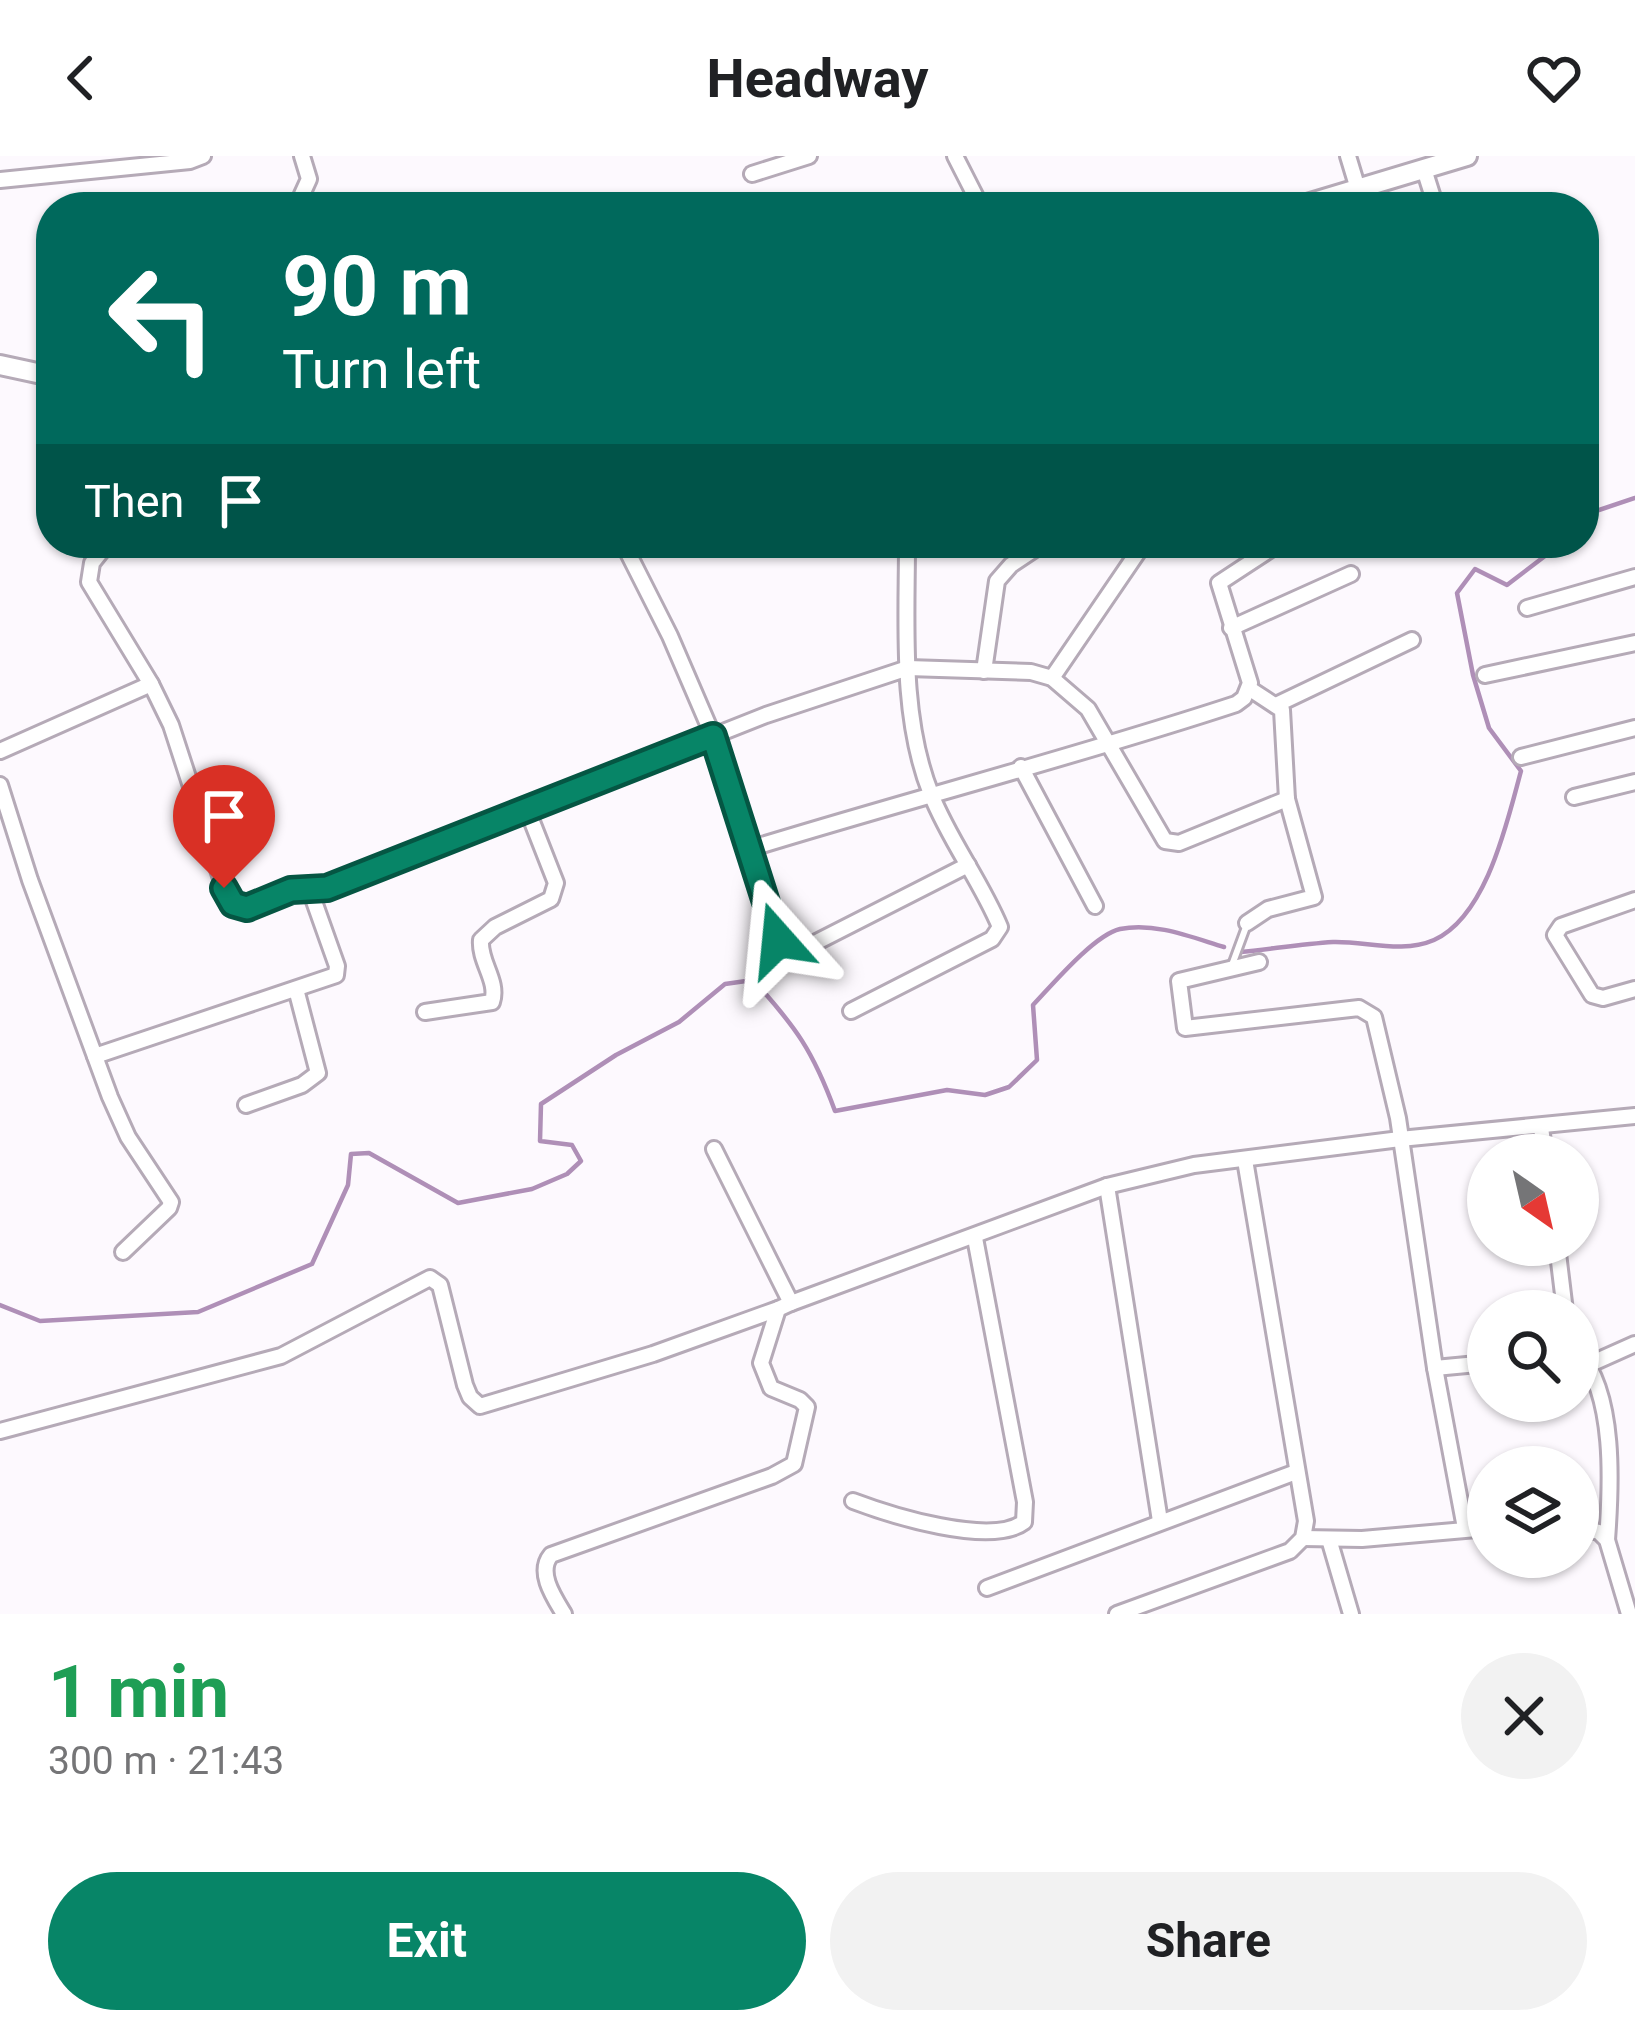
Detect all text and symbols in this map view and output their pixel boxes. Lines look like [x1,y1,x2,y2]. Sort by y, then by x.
icon: back [48,45,114,111]
icon: heart [1521,45,1587,111]
text: Headway [707,47,928,110]
text: 90 m [282,237,472,336]
icon: left [84,240,240,396]
text: Turn left [282,338,481,401]
icon: arrive [208,468,274,534]
text: Then [84,475,184,528]
pin [173,765,275,888]
icon: arrive [191,783,257,849]
position arrow [715,877,841,1003]
north arrow [1467,1134,1599,1266]
map controls [1467,1134,1599,1578]
button: search [1467,1290,1599,1422]
button: layers [1467,1446,1599,1578]
text: 1 min [48,1650,229,1735]
button: close [1461,1653,1587,1779]
text: 300 m · 21:43 [48,1738,284,1784]
button: Exit [48,1872,806,2010]
button: Share [830,1872,1587,2010]

